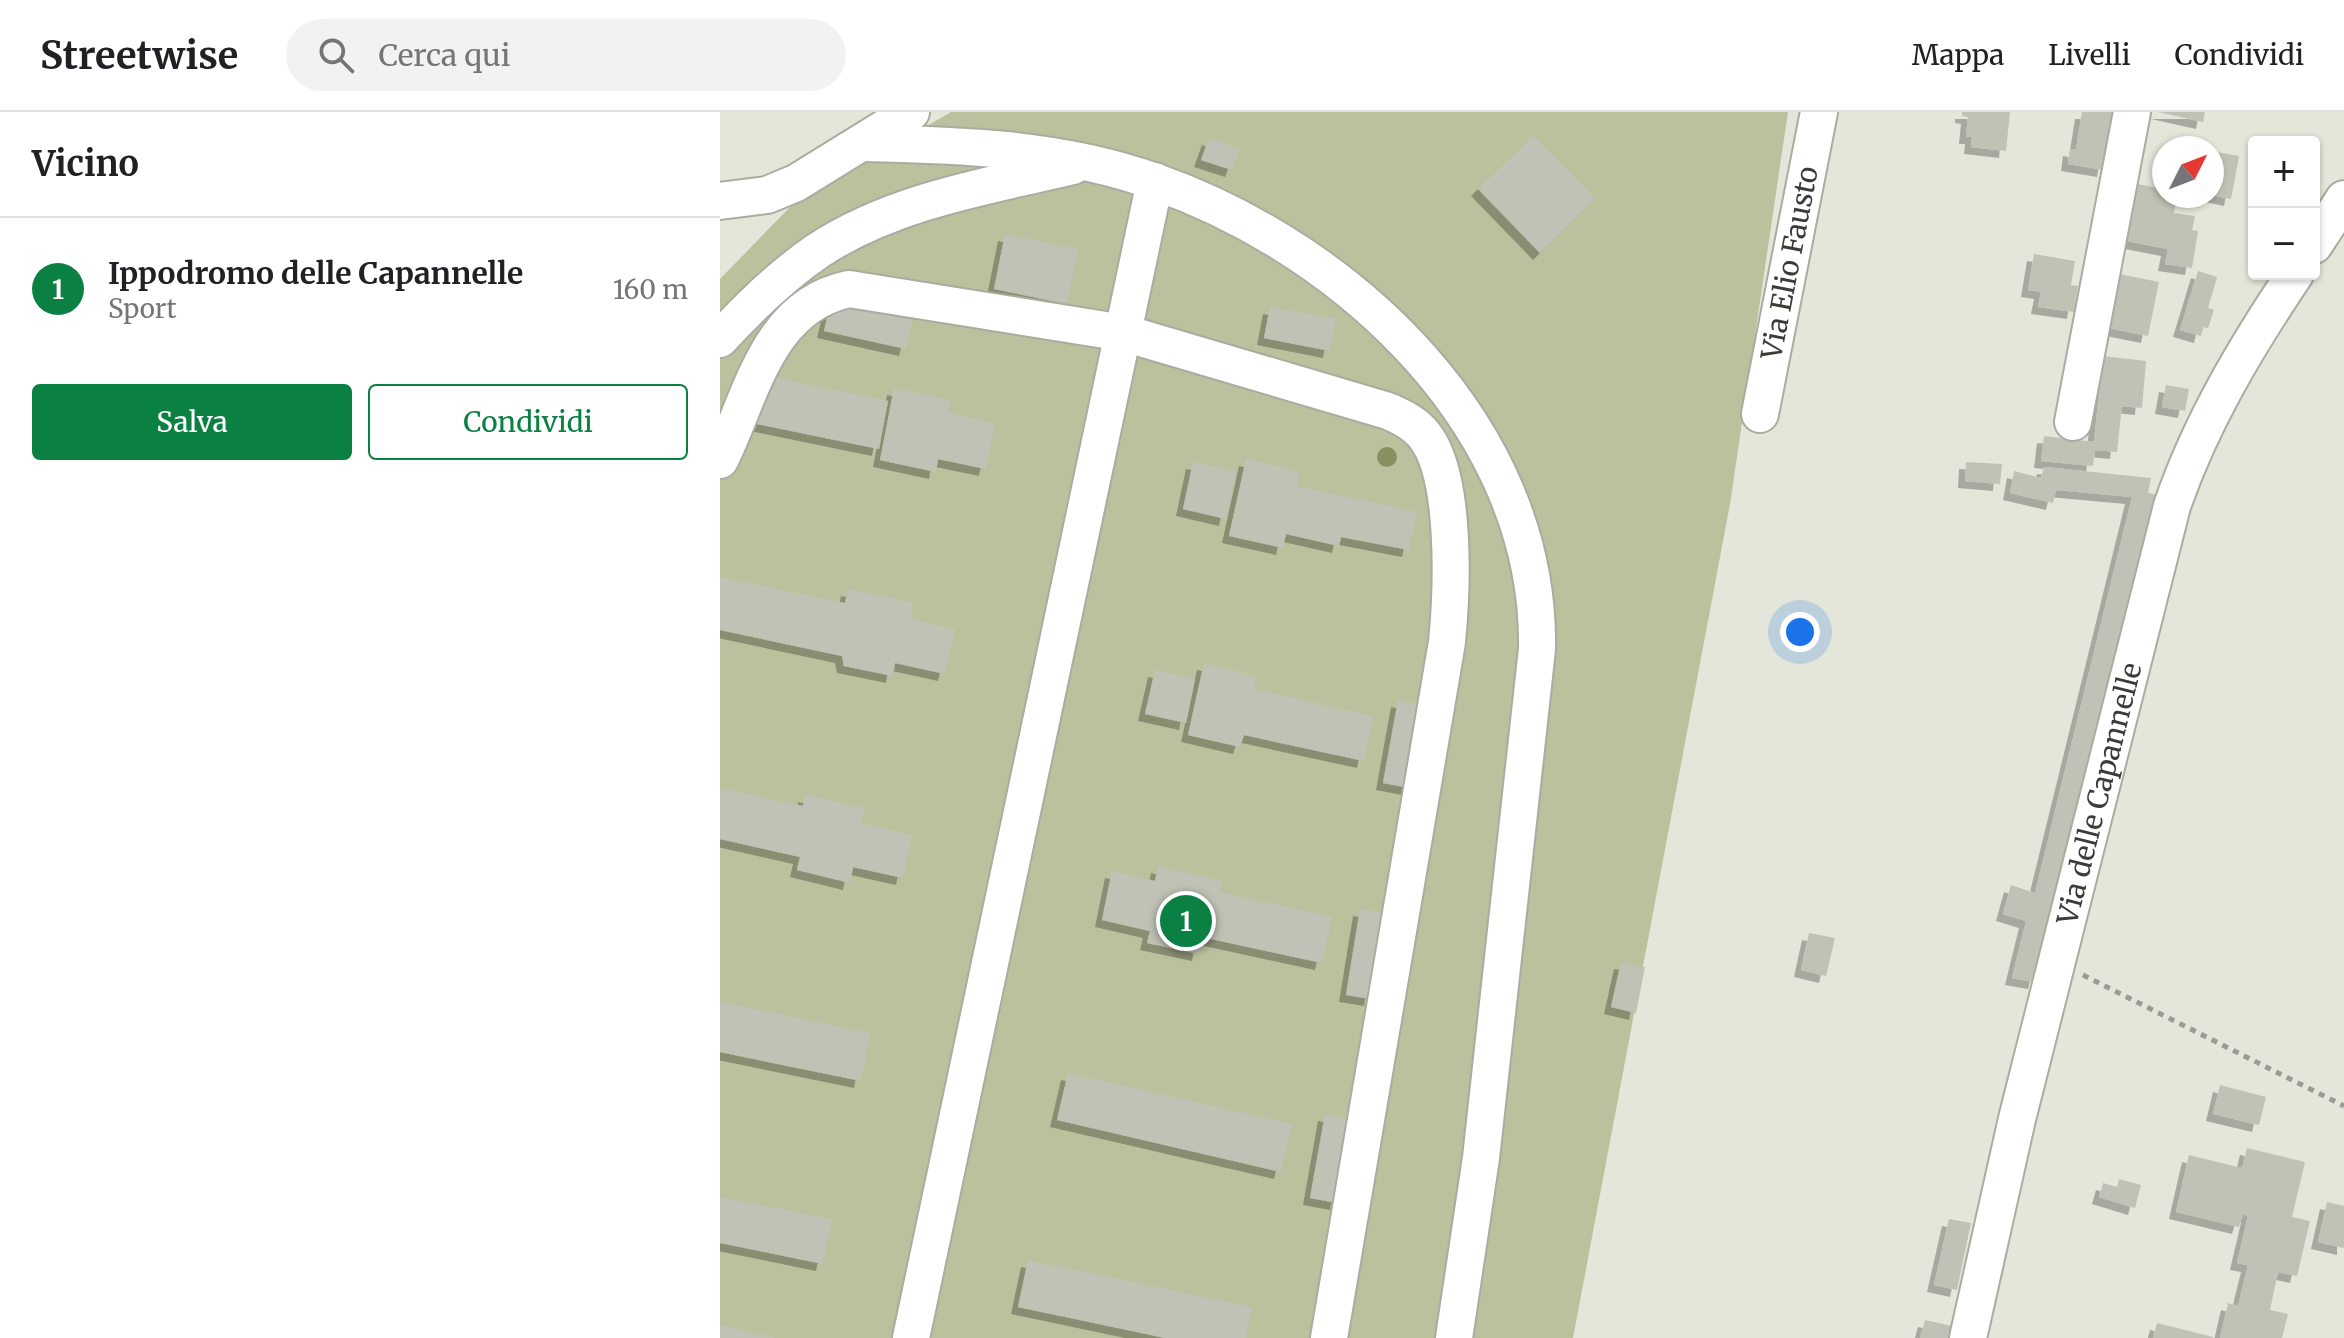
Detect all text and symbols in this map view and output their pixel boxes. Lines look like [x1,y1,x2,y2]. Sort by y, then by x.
search box [286,19,846,91]
text: Streetwise [40,32,238,79]
icon: search [314,33,358,77]
text: Cerca qui [378,36,510,74]
text: Mappa [1912,37,2004,73]
text: Livelli [2048,37,2131,73]
text: Condividi [2175,37,2304,73]
north arrow [2152,136,2224,208]
map controls [2248,136,2320,280]
button: + [2248,136,2320,208]
text: Vicino [32,143,139,185]
street label: Via Elio Fausto [1753,163,1826,364]
button: − [2248,208,2320,280]
text: Ippodromo delle Capannelle [108,254,523,292]
text: 1 [52,273,64,306]
text: 160 m [613,273,688,306]
text: Sport [108,292,177,325]
button: Salva [32,384,352,460]
button: Condividi [368,384,688,460]
your location [1780,612,1820,652]
street label: Via delle Capannelle [2049,659,2150,929]
pin: 1 [1160,891,1212,951]

